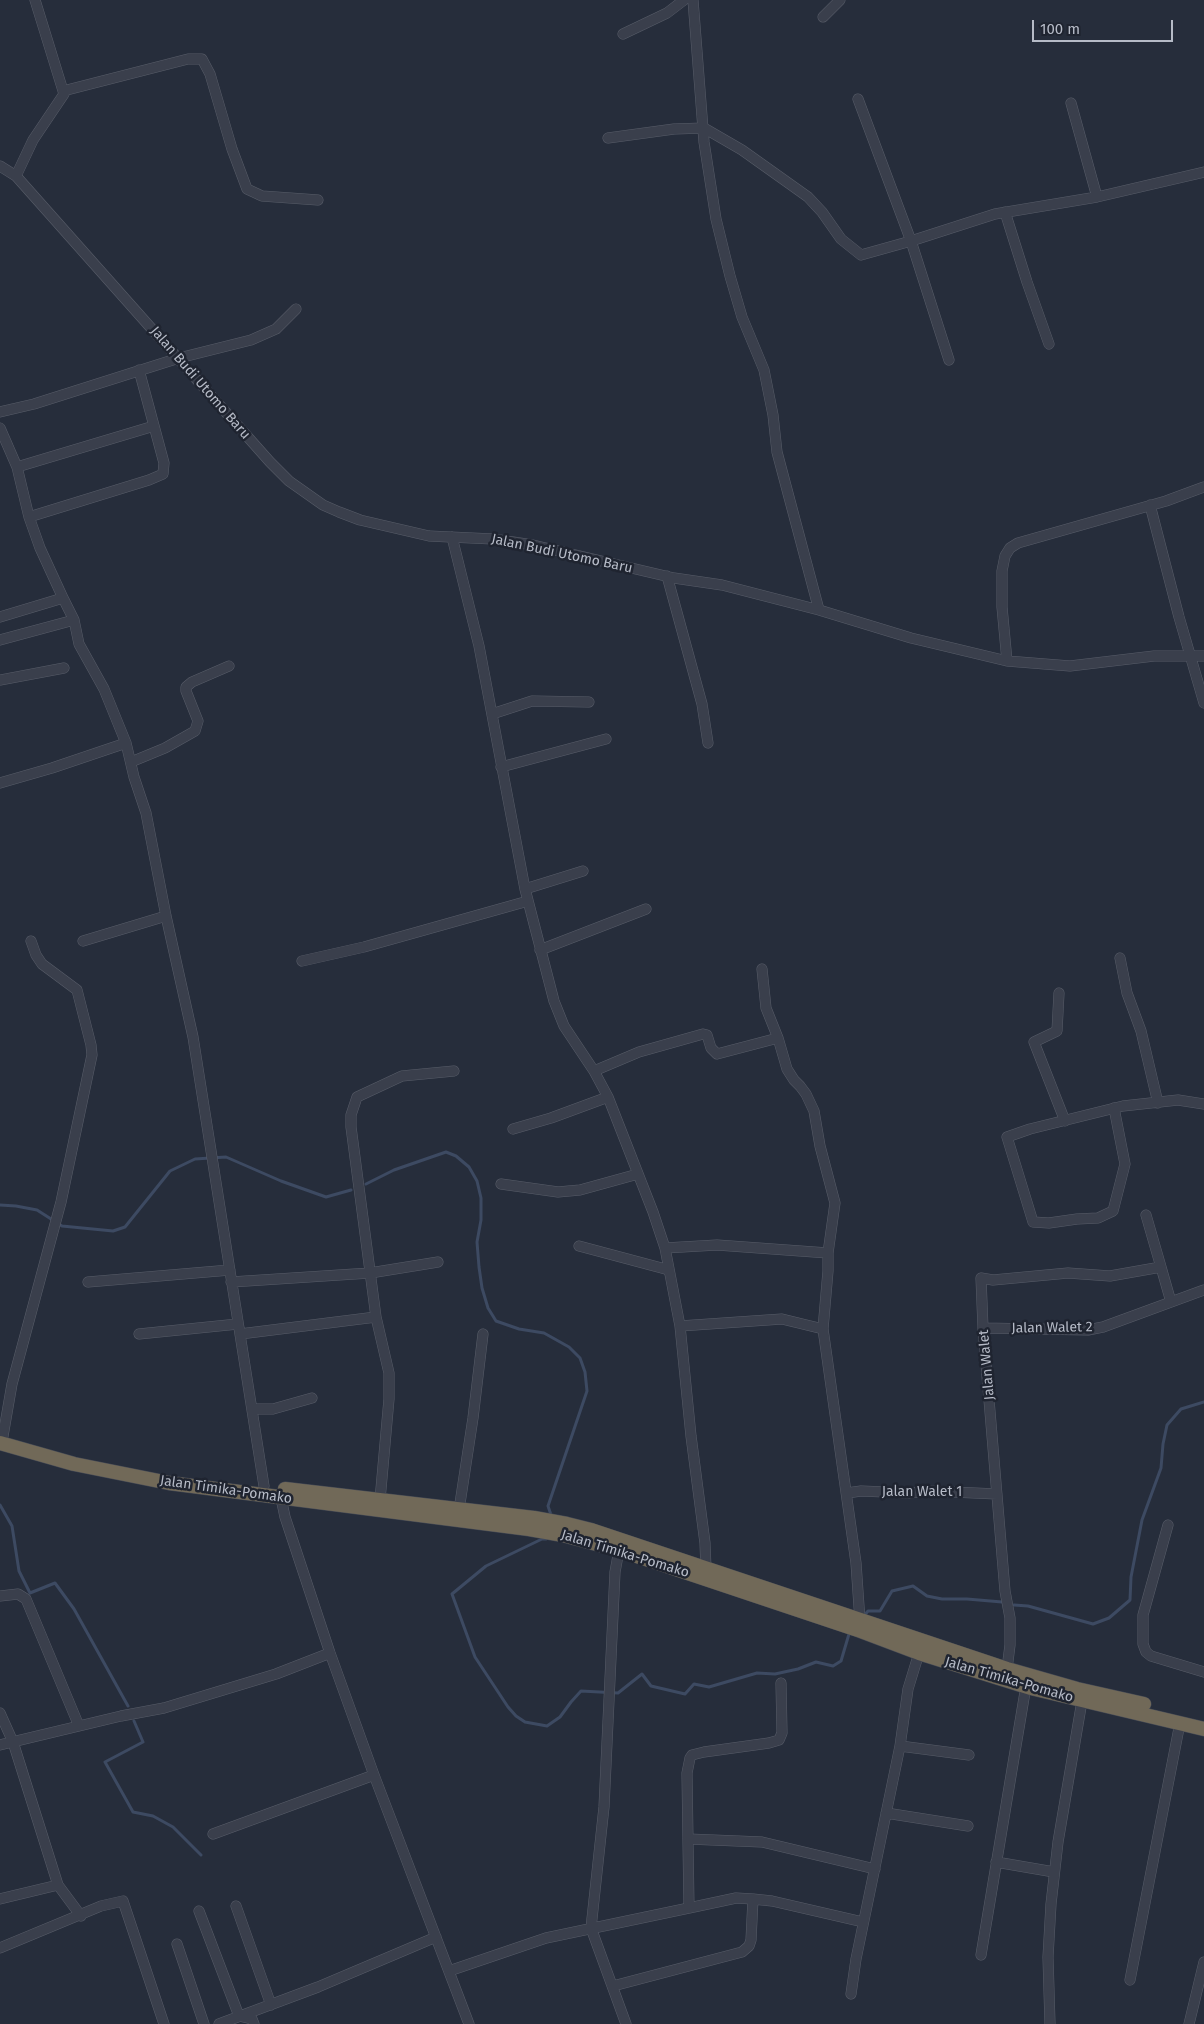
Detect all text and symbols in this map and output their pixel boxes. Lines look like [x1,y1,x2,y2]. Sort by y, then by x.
scale bar [1034,10,1175,42]
text: 100 m [1040,20,1080,38]
street label: Jalan Budi Utomo Baru [146,323,254,443]
street label: Jalan Budi Utomo Baru [490,531,634,577]
street label: Jalan Walet 2 [1011,1319,1093,1337]
street label: Jalan Walet [976,1329,998,1401]
street label: Jalan Timika-Pomako [159,1472,293,1508]
street label: Jalan Walet 1 [882,1484,962,1500]
street label: Jalan Timika-Pomako [559,1526,691,1582]
street label: Jalan Timika-Pomako [943,1654,1075,1706]

